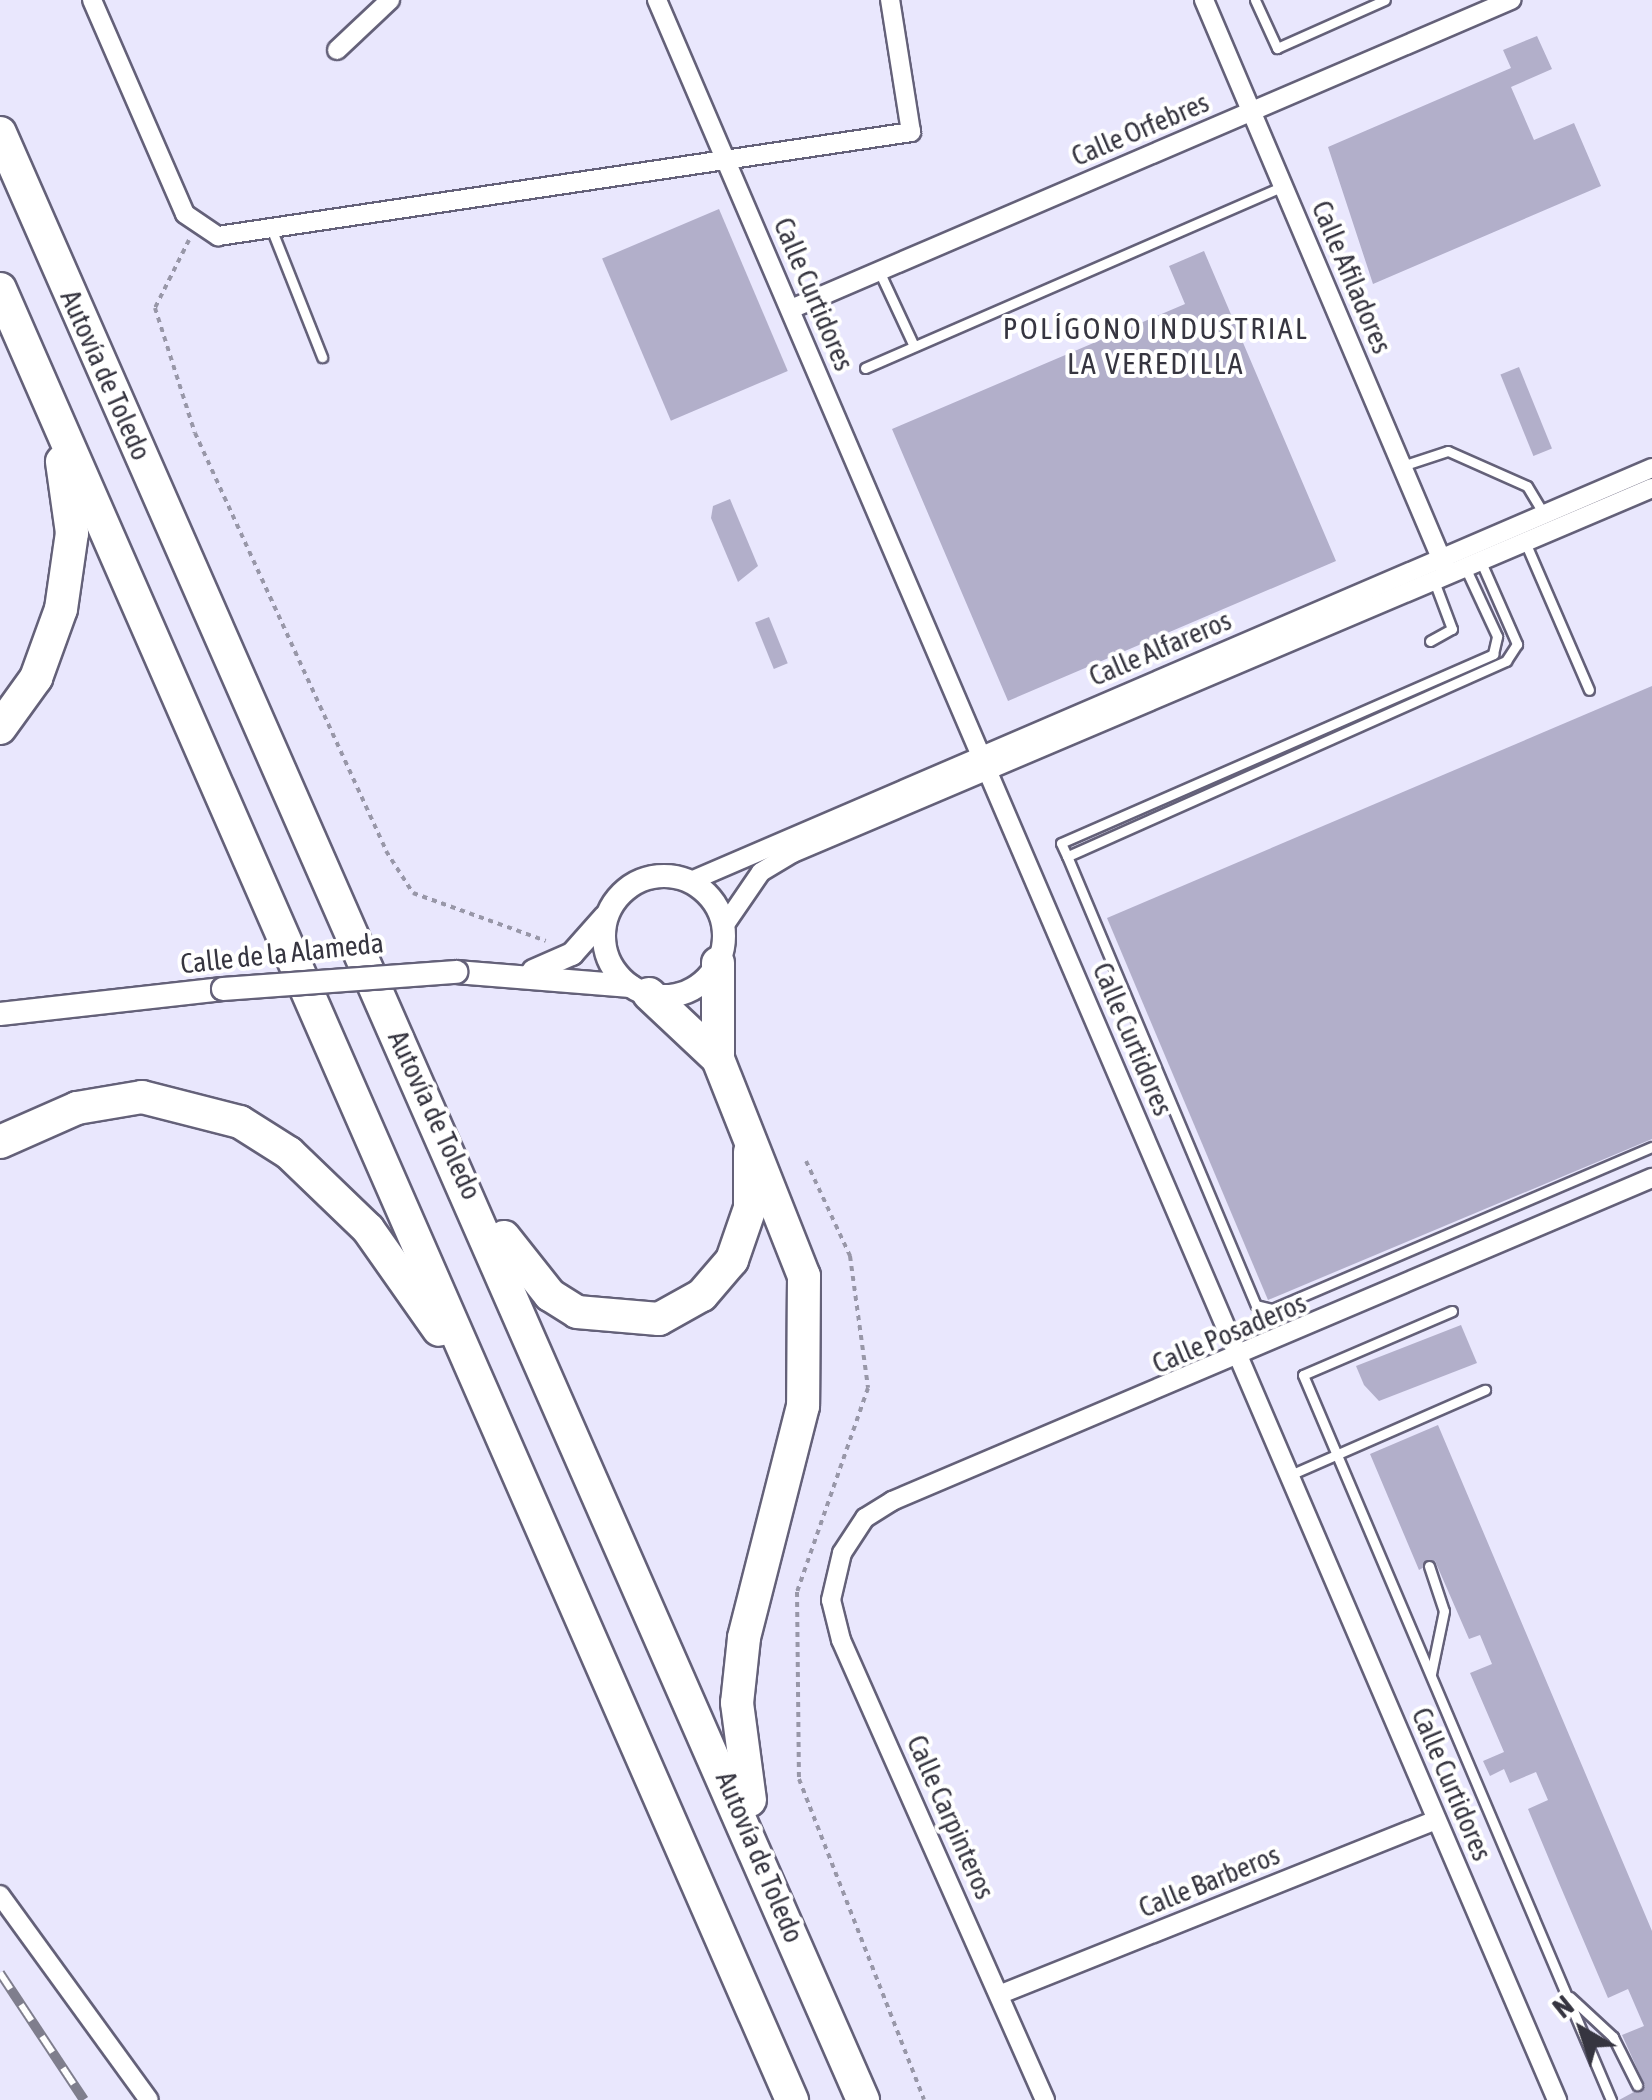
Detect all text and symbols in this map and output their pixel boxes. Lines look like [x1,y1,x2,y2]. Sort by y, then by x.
street label: Calle Orfebres [1066,85,1214,173]
street label: Calle Afiladores [1305,196,1399,358]
street label: Calle Curtidores [767,213,861,375]
street label: Autovía de Toledo [54,285,158,465]
district label: POLÍGONO INDUSTRIAL LA VEREDILLA [1003,310,1309,380]
street label: Calle Alfareros [1084,603,1236,693]
street label: Calle de la Alameda [179,926,385,980]
street label: Calle Curtidores [1086,958,1180,1120]
street label: Autovía de Toledo [381,1025,489,1205]
street label: Calle Posaderos [1147,1286,1311,1380]
street label: Calle Curtidores [1405,1703,1499,1865]
street label: Calle Carpinteros [900,1730,1002,1904]
street label: Autovía de Toledo [709,1766,811,1948]
street label: Calle Barberos [1134,1838,1284,1924]
north arrow [1532,1980,1632,2080]
text: N [1547,1989,1580,2024]

